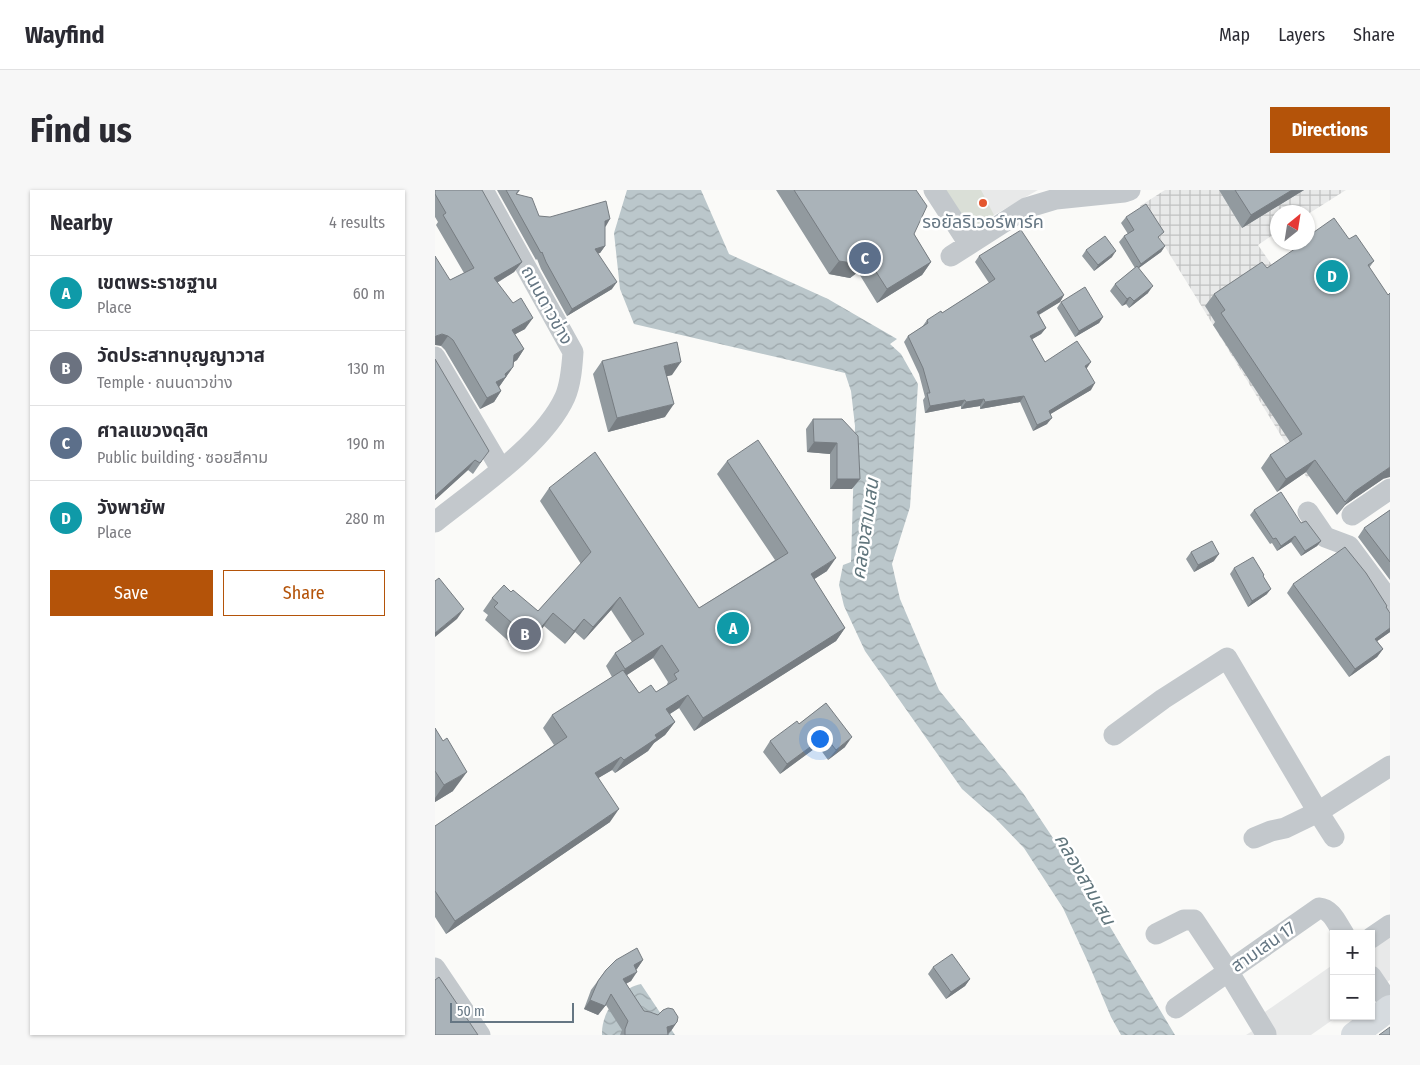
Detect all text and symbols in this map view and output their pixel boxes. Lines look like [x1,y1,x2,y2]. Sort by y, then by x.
text: Wayfind [25,21,105,49]
text: Map [1219,24,1250,46]
text: Layers [1278,24,1325,46]
text: Share [1353,24,1395,46]
button: Directions [1270,107,1390,153]
text: Find us [30,109,132,151]
marker: รอยัลริเวอร์พาร์ค [977,197,989,209]
north arrow [1270,205,1315,250]
text: Nearby [50,210,112,236]
place label: รอยัลริเวอร์พาร์ค [922,211,1044,233]
text: 4 results [329,213,385,232]
pin: C [849,239,881,277]
pin: D [1316,257,1348,295]
street label: ถนนดาวข่าง [516,262,578,348]
text: เขตพระราชฐาน [97,271,218,294]
text: A [62,284,70,303]
text: 60 m [353,284,385,303]
text: Place [97,298,132,317]
text: วัดประสาทบุญญาวาส [97,344,265,367]
text: B [62,359,70,378]
text: 130 m [347,359,385,378]
text: Temple · ถนนดาวข่าง [97,373,233,392]
text: ศาลแขวงดุสิต [97,419,209,442]
text: C [62,434,70,453]
text: 190 m [347,434,385,453]
text: Public building · ซอยสีคาม [97,448,268,467]
water label: คลองสามเสน [847,476,884,581]
text: วังพายัพ [97,496,165,519]
text: D [61,509,71,528]
text: 280 m [346,509,385,528]
text: Place [97,523,132,542]
button: Save [50,570,213,616]
button: Share [223,570,385,616]
pin: A [717,609,749,647]
pin: B [509,615,541,653]
your location [807,726,833,752]
water label: คลองสามเสน [1050,829,1121,930]
street label: สามเสน 17 [1227,917,1299,977]
map controls [1330,930,1375,1020]
button: + [1330,930,1375,975]
button: − [1330,975,1375,1020]
scale bar [450,1000,574,1023]
text: 50 m [457,1003,485,1020]

